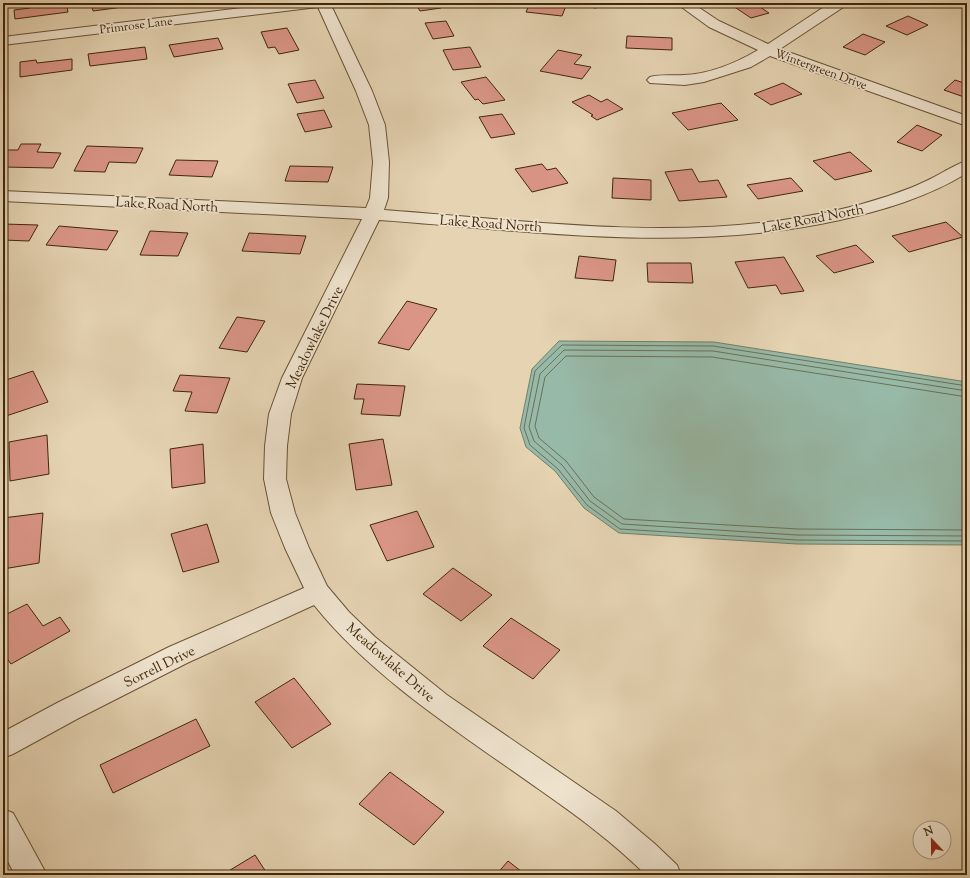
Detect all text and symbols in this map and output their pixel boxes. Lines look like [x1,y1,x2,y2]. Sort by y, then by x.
street label: Primrose Lane [99,13,174,39]
street label: Wintergreen Drive [772,45,870,95]
street label: Lake Road North [115,193,219,219]
street label: Lake Road North [761,200,866,240]
street label: Lake Road North [439,211,543,239]
street label: Meadowlake Drive [282,283,349,392]
street label: Meadowlake Drive [341,619,438,708]
street label: Sorrell Drive [121,642,199,694]
north arrow [912,820,952,860]
text: N [921,823,936,841]

